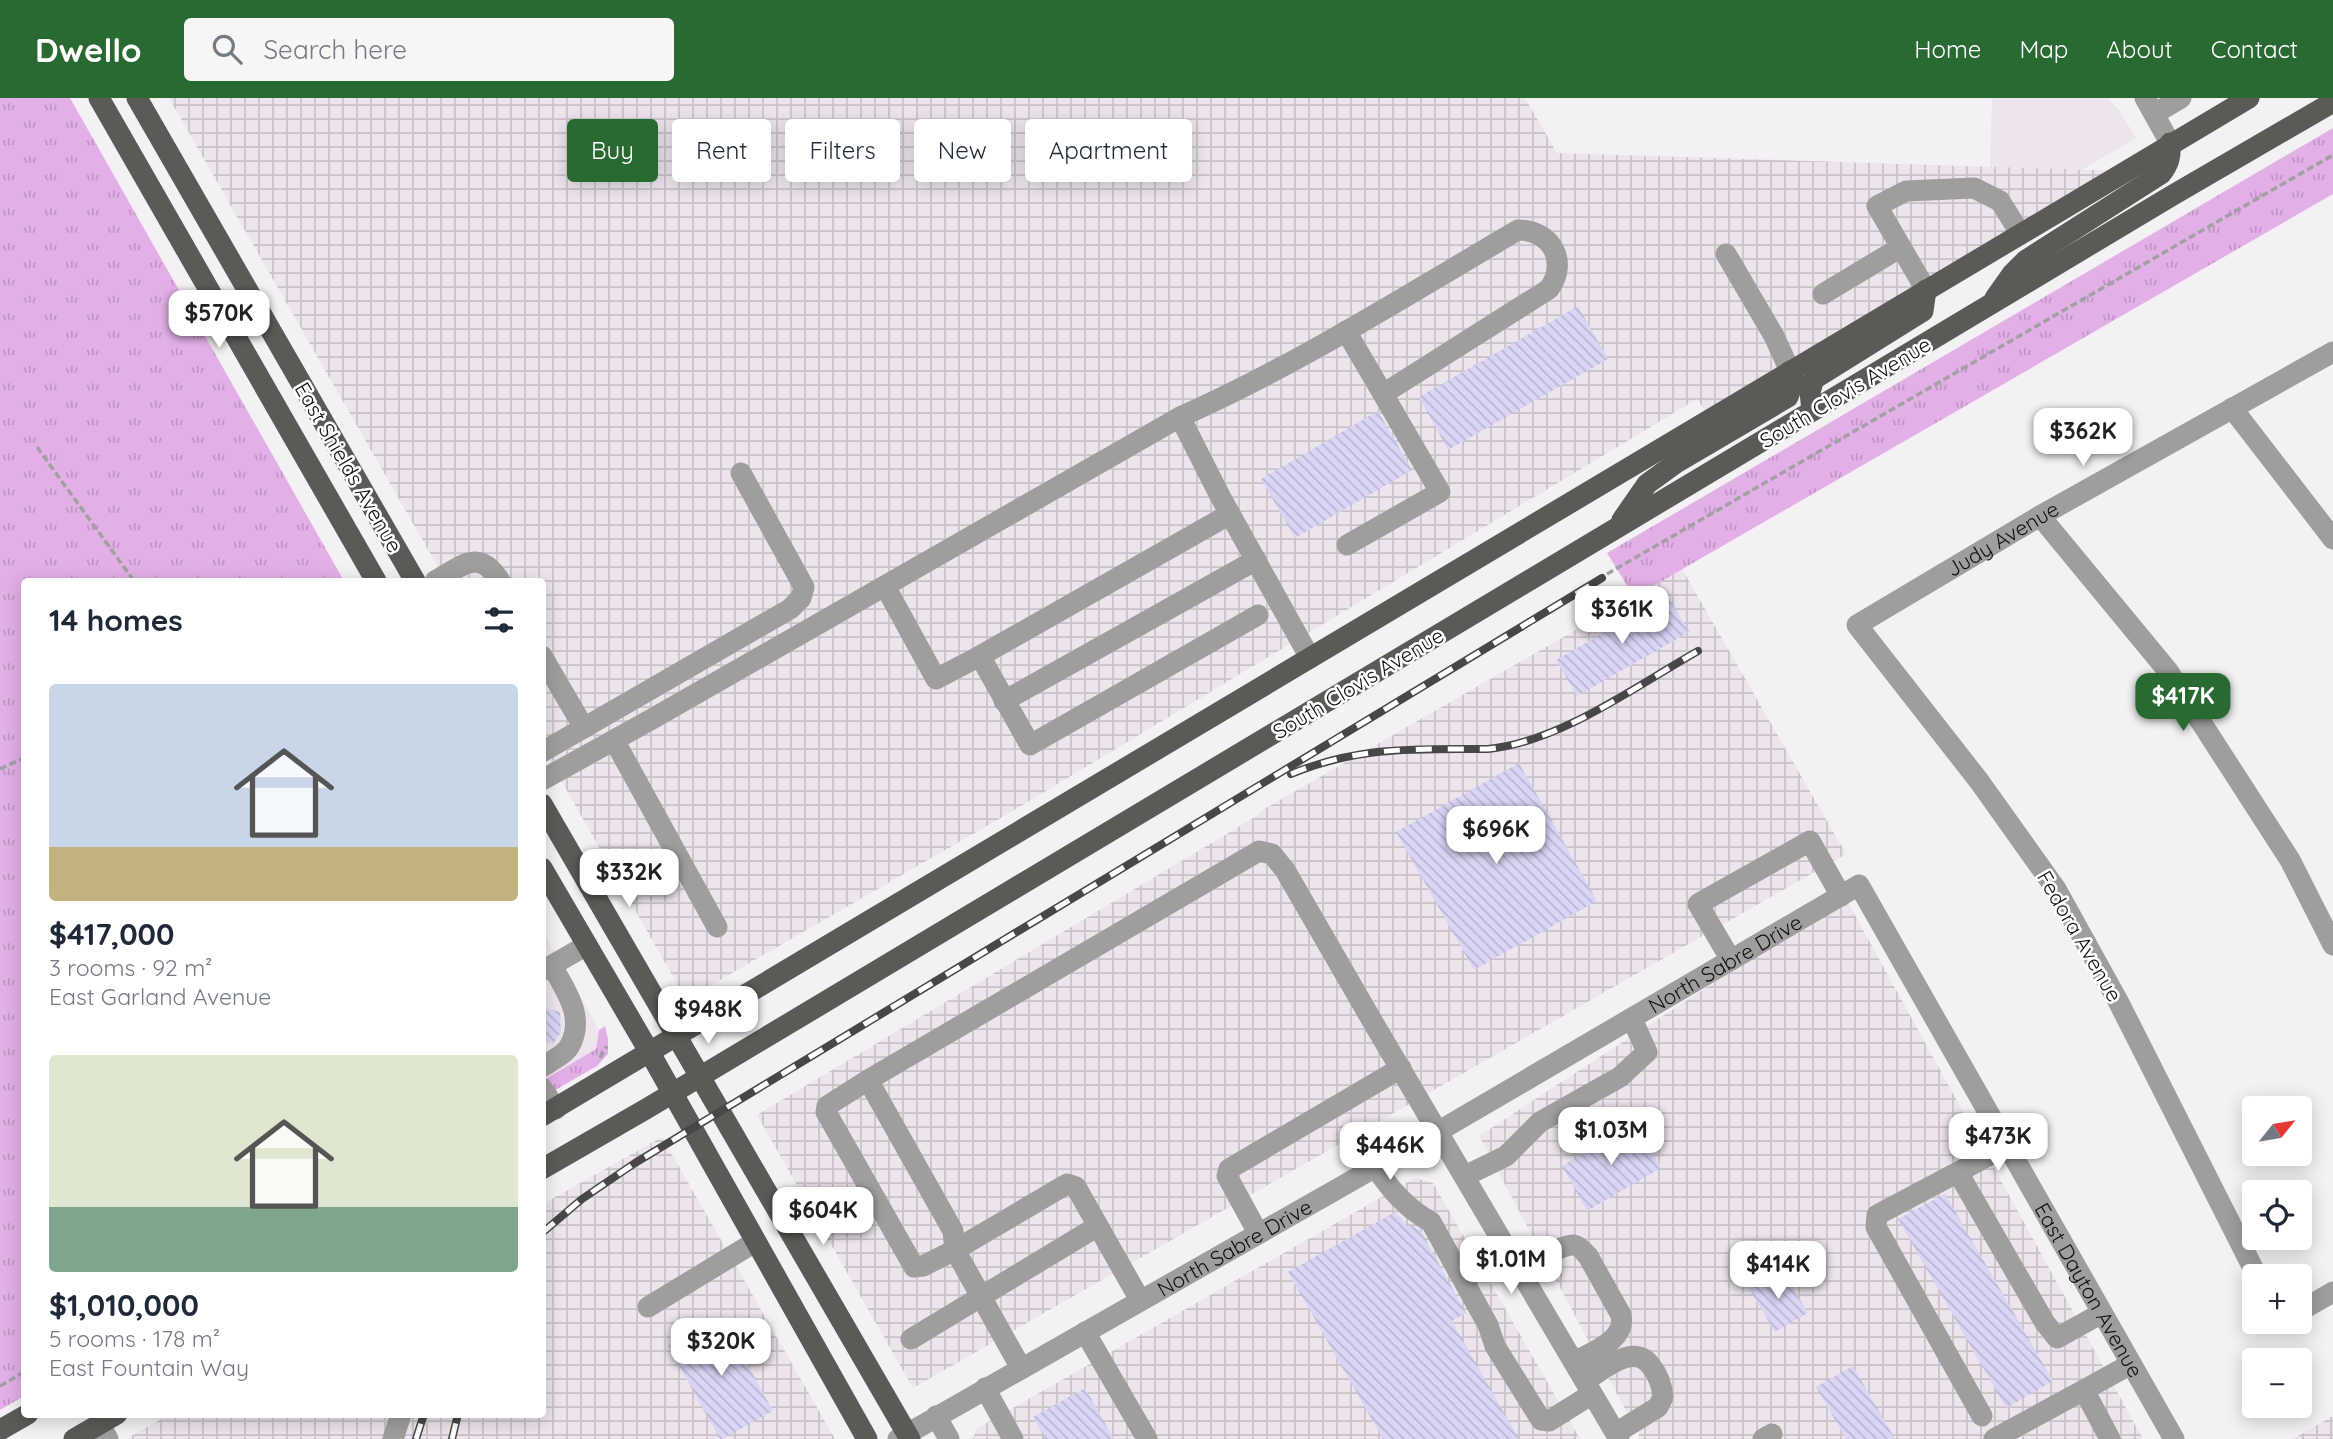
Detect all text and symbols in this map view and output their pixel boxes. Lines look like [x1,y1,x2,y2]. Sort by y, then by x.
search box [184,18,674,81]
text: Dwello [35,29,142,70]
icon: search [208,30,246,68]
text: Search here [264,33,407,66]
text: Home [1914,34,1981,64]
text: Map [2019,34,2068,64]
text: About [2106,34,2173,64]
text: Contact [2211,34,2298,64]
chip: Buy [567,119,658,182]
chip: Rent [672,119,771,182]
chip: Filters [785,119,900,182]
chip: New [914,119,1011,182]
chip: Apartment [1025,119,1192,182]
pin: $570K [170,290,268,350]
text: $570K [185,298,253,327]
street label: South Clovis Avenue [1755,331,1935,453]
street label: East Shields Avenue [290,377,408,557]
pin: $362K [2034,408,2132,468]
text: $362K [2050,416,2116,445]
street label: Judy Avenue [1941,495,2063,582]
pin: $361K [1573,587,1671,646]
text: $361K [1591,594,1653,623]
text: 14 homes [49,601,183,639]
icon: filters [480,601,518,639]
street label: South Clovis Avenue [1268,622,1448,744]
pin: $417K [2134,674,2232,733]
text: $417K [2151,681,2215,710]
icon: home [221,730,347,856]
pin: $696K [1447,806,1545,866]
text: $696K [1462,814,1530,843]
pin: $332K [580,850,678,909]
text: $332K [596,857,662,886]
street label: Fedora Avenue [2032,866,2128,1006]
street label: North Sabre Drive [1643,908,1807,1019]
text: $417,000 [49,915,174,953]
text: 3 rooms · 92 m² [49,953,212,982]
text: East Garland Avenue [49,982,271,1011]
pin: $948K [659,986,757,1046]
text: $948K [674,994,742,1023]
north arrow [2242,1096,2312,1166]
map controls [2242,1096,2312,1418]
icon: home [221,1101,347,1227]
pin: $1.03M [1554,1108,1668,1167]
pin: $473K [1949,1114,2047,1173]
text: $1.03M [1574,1115,1648,1144]
text: $473K [1965,1121,2031,1150]
pin: $446K [1341,1122,1439,1182]
text: $446K [1356,1130,1424,1159]
button: locate [2242,1180,2312,1250]
pin: $604K [774,1188,872,1247]
street label: North Sabre Drive [1152,1193,1316,1302]
text: $604K [788,1195,858,1224]
street label: East Dayton Avenue [2029,1198,2149,1382]
pin: $1.01M [1454,1236,1568,1296]
pin: $414K [1729,1242,1827,1301]
text: $1.01M [1476,1244,1546,1273]
text: $414K [1746,1249,1810,1278]
button: + [2242,1264,2312,1334]
text: $1,010,000 [49,1286,199,1324]
pin: $320K [672,1318,770,1378]
text: 5 rooms · 178 m² [49,1324,220,1353]
text: $320K [687,1326,755,1355]
button: − [2242,1348,2312,1418]
text: East Fountain Way [49,1353,249,1382]

